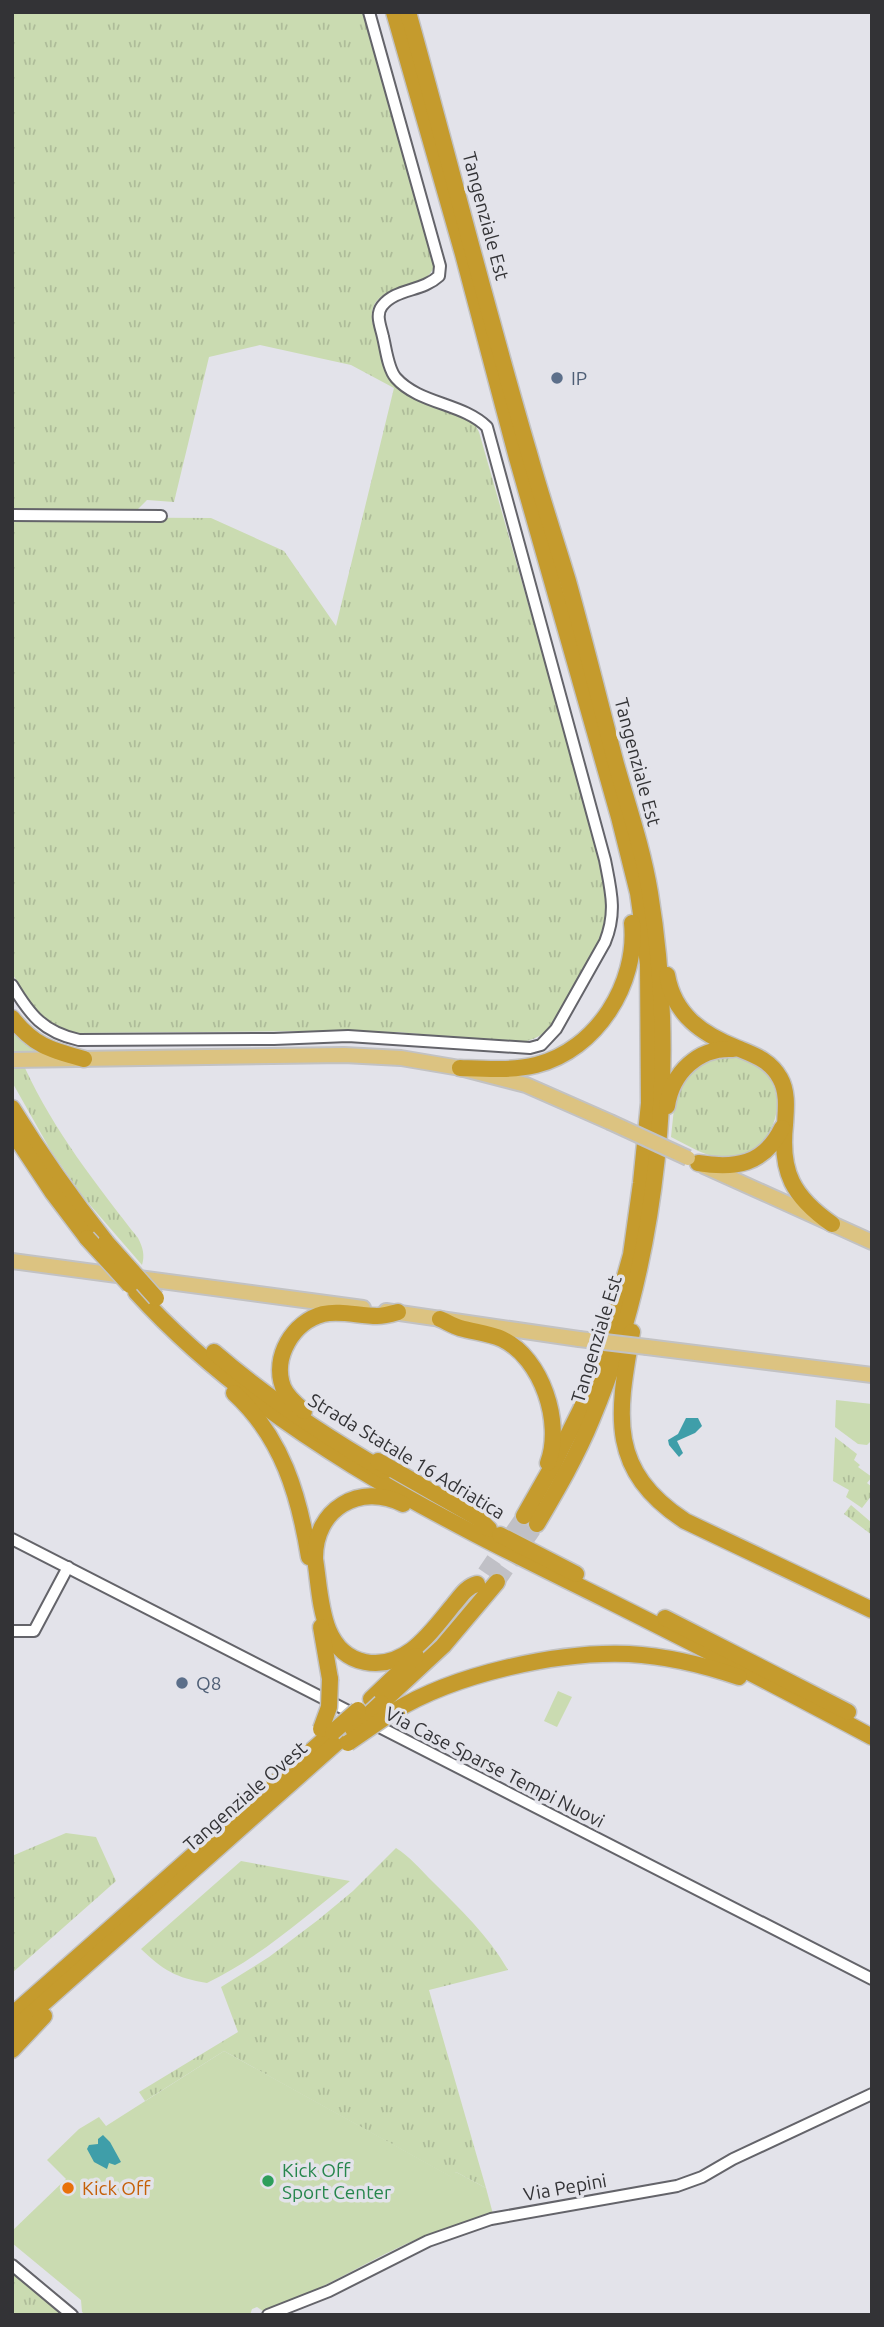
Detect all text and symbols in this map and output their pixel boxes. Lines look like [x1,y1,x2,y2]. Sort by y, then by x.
street label: Tangenziale Est [458,149,514,283]
place label: IP [571,367,587,389]
marker: IP [549,370,565,386]
street label: Tangenziale Est [610,695,666,829]
street label: Tangenziale Est [566,1272,626,1405]
street label: Strada Statale 16 Adriatica [305,1389,509,1523]
place label: Q8 [196,1672,221,1694]
marker: Q8 [174,1675,190,1691]
street label: Via Case Sparse Tempi Nuovi [382,1702,608,1832]
street label: Tangenziale Ovest [179,1736,311,1855]
place label: Kick Off Sport Center [282,2159,391,2203]
street label: Via Pepini [522,2169,608,2205]
marker: Kick Off Sport Center [260,2173,276,2189]
place label: Kick Off [82,2177,151,2199]
marker: Kick Off [60,2180,76,2196]

